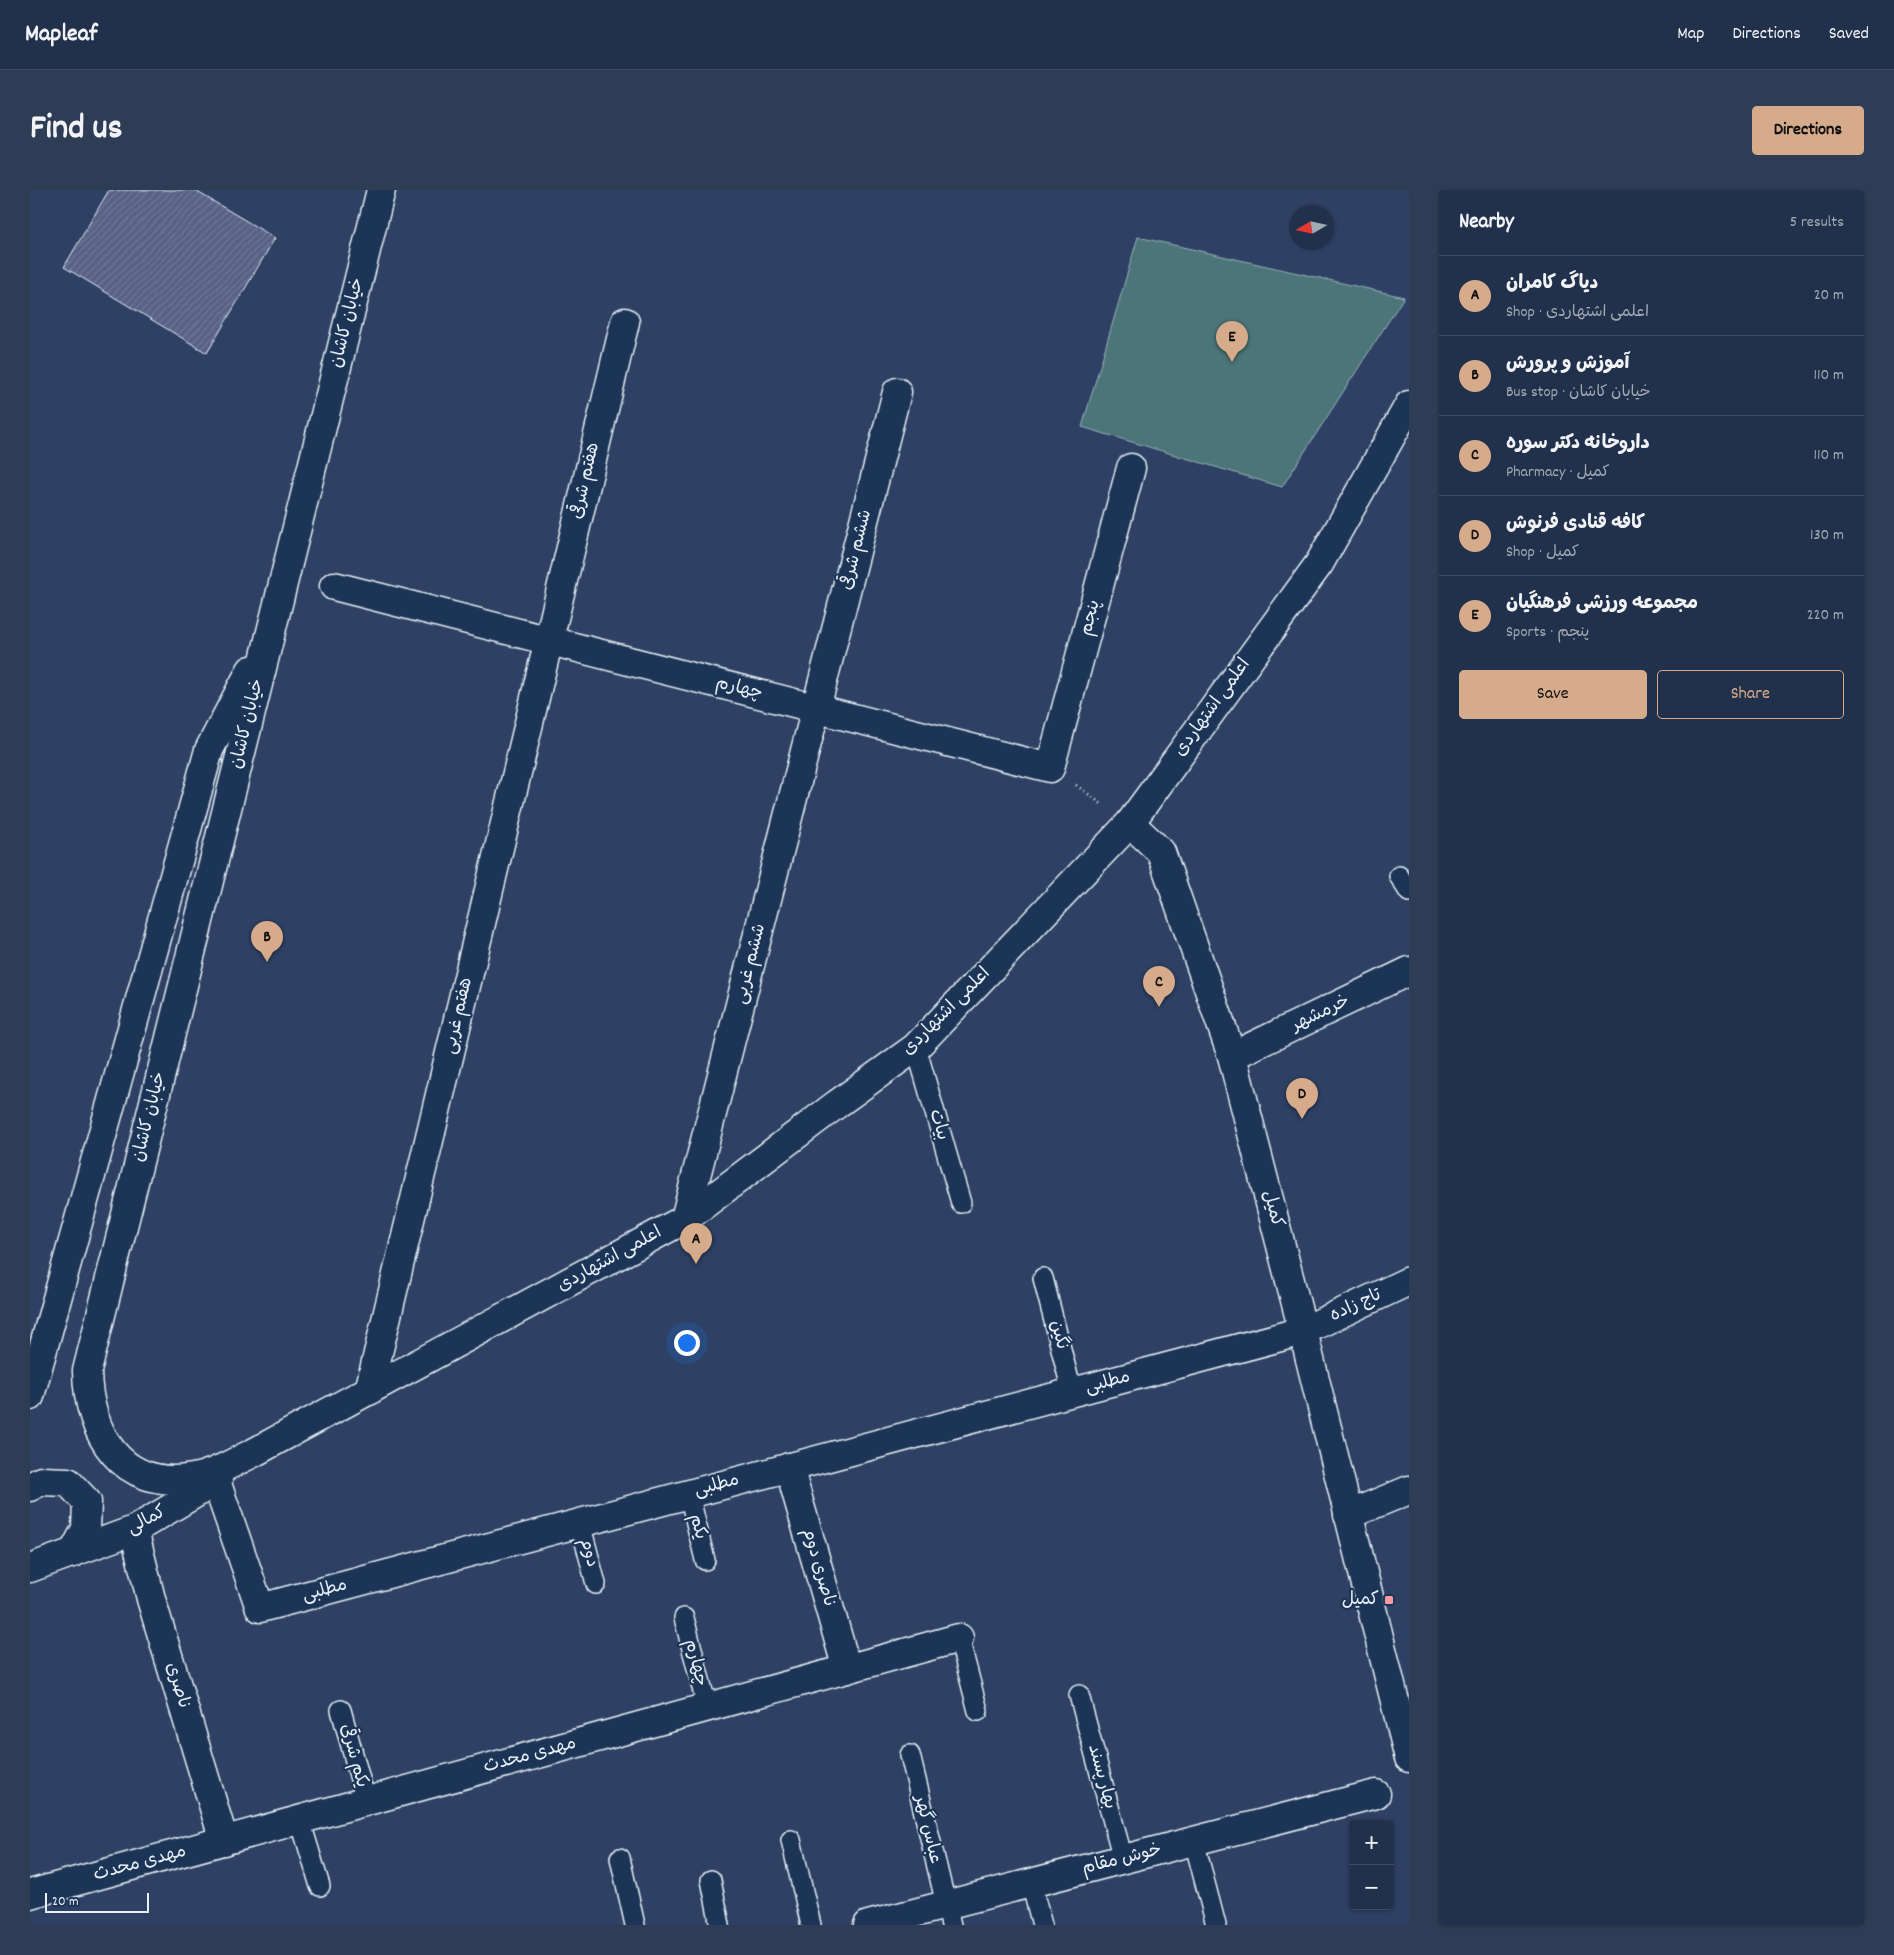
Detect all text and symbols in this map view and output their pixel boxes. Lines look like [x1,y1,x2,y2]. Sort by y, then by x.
text: Mapleaf [25,18,97,52]
text: Map [1677,22,1704,47]
text: Directions [1732,22,1801,47]
text: Saved [1829,22,1869,47]
text: Find us [30,105,122,155]
button: Directions [1752,106,1864,155]
north arrow [1289,205,1334,250]
text: Nearby [1459,208,1514,238]
text: 5 results [1790,211,1844,234]
text: دیاگ کامران [1506,271,1598,298]
street label: خیابان کاشان [325,275,371,371]
text: A [1471,284,1479,307]
text: 20 m [1814,284,1844,307]
text: Shop · اعلمی اشتهاردی [1506,301,1649,324]
pin: E [1216,321,1248,362]
text: آموزش و پرورش [1506,351,1629,378]
text: B [1471,364,1479,387]
text: 110 m [1814,364,1844,387]
text: Bus stop · خیابان کاشان [1506,381,1651,404]
text: داروخانه دکتر سوره [1506,431,1650,458]
street label: هفتم شرقی [563,440,607,522]
text: C [1471,444,1479,467]
text: 110 m [1814,444,1844,467]
text: Pharmacy · کمیل [1506,461,1610,484]
street label: ششم شرقی [833,507,879,593]
text: کافه قنادی فرنوش [1506,511,1645,538]
text: D [1471,524,1479,547]
text: 130 m [1810,524,1844,547]
text: Shop · کمیل [1506,541,1579,564]
text: مجموعه ورزشی فرهنگیان [1506,591,1698,618]
street label: پنجم [1074,597,1108,639]
text: E [1471,604,1479,627]
text: 220 m [1807,604,1844,627]
text: Sports · پنجم [1506,621,1589,644]
street label: اعلمی اشتهاردی [1169,654,1257,762]
button: Save [1459,670,1647,719]
button: Share [1657,670,1844,719]
street label: چهارم [713,671,765,707]
street label: خیابان کاشان [225,676,271,772]
pin: B [251,921,283,962]
street label: ششم غربی [729,921,773,1007]
street label: اعلمی اشتهاردی [897,962,997,1062]
pin: C [1143,966,1175,1007]
street label: هفتم غربی [438,975,480,1057]
street label: خرمشهر [1286,989,1354,1040]
street label: خیابان کاشان [127,1069,173,1165]
pin: D [1286,1078,1318,1119]
street label: بیات [922,1106,954,1144]
street label: کمیل [1255,1188,1289,1231]
street label: اعلمی اشتهاردی [553,1221,667,1299]
pin: A [680,1223,712,1264]
street label: تاج زاده [1326,1283,1387,1329]
street label: نگین [1042,1318,1074,1352]
your location [674,1330,700,1356]
street label: مطلبی [1083,1365,1133,1401]
street label: مطلبی [692,1468,742,1504]
street label: کمالی [123,1500,171,1542]
street label: یکم [682,1512,712,1542]
street label: ناصری دوم [795,1526,841,1610]
street label: دوم [572,1536,604,1570]
street label: مطلبی [300,1573,350,1609]
place label: کمیل [1342,1588,1379,1613]
marker: کمیل [1383,1594,1395,1606]
street label: چهارم [677,1637,713,1689]
street label: ناصری [158,1660,196,1712]
street label: یکم شرقی [333,1721,375,1791]
street label: مهدی محدث [481,1732,579,1780]
street label: بهار پسند [1080,1742,1122,1812]
street label: عباس گهر [907,1792,947,1866]
map controls [1349,1820,1394,1910]
button: + [1349,1820,1394,1865]
street label: خوش مقام [1080,1838,1164,1882]
street label: مهدی محدث [91,1840,189,1888]
button: − [1349,1865,1394,1910]
scale bar [45,1890,149,1913]
text: 20 m [52,1892,79,1912]

